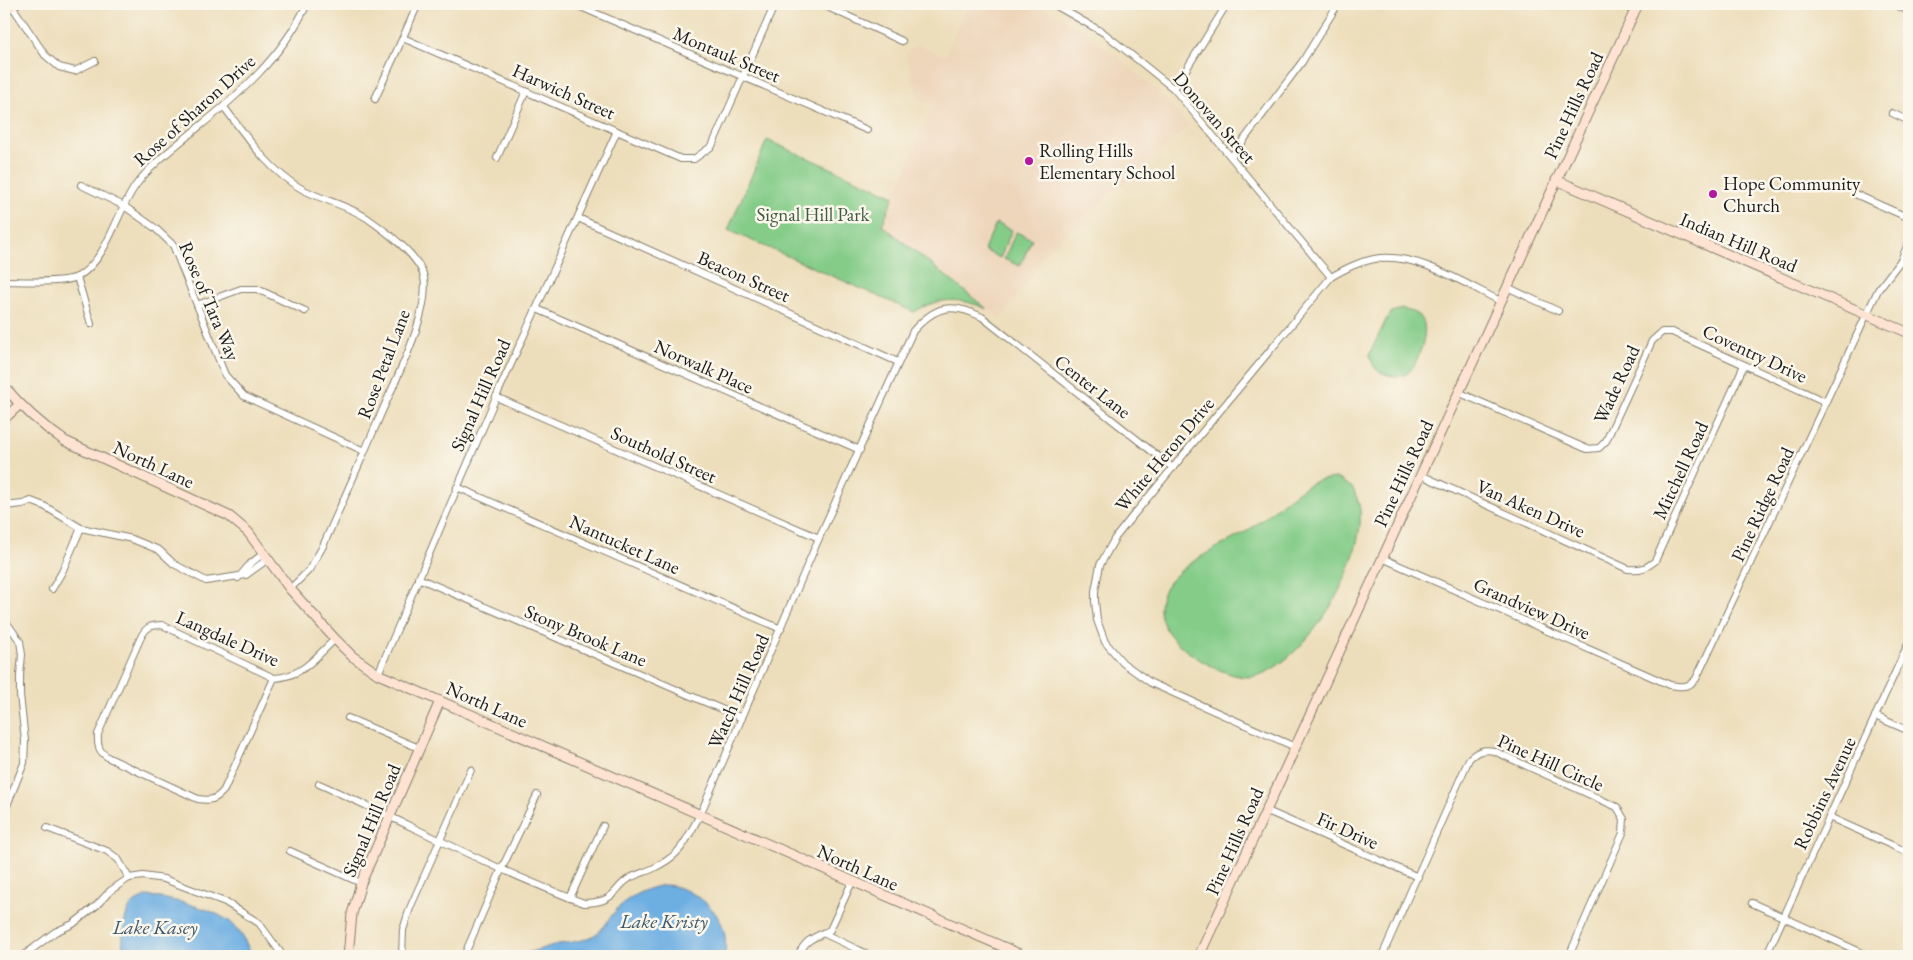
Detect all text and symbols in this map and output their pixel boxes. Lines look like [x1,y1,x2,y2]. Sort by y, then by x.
street label: Montauk Street [669,21,784,88]
street label: Pine Hills Road [1538,47,1609,163]
street label: Rose of Sharon Drive [128,49,261,172]
street label: Harwich Street [508,58,619,125]
street label: Donovan Street [1168,66,1261,169]
place label: Rolling Hills Elementary School [1039,138,1176,185]
marker: Rolling Hills Elementary School [1023,155,1035,167]
place label: Hope Community Church [1723,171,1861,218]
marker: Hope Community Church [1707,188,1719,200]
park label: Signal Hill Park [756,202,871,227]
street label: Indian Hill Road [1676,207,1802,279]
street label: Rose of Tara Way [173,238,246,365]
street label: Beacon Street [694,245,794,308]
street label: Rose Petal Lane [351,306,416,422]
street label: Coventry Drive [1698,318,1811,389]
street label: Norwalk Place [650,334,757,399]
street label: Signal Hill Road [445,335,517,455]
street label: Wade Road [1587,341,1646,427]
street label: Center Lane [1049,349,1136,424]
street label: White Heron Drive [1109,392,1220,517]
street label: Pine Hills Road [1368,415,1439,531]
street label: Mitchell Road [1647,417,1714,523]
street label: Southold Street [607,420,720,489]
street label: North Lane [109,435,198,494]
street label: Pine Ridge Road [1725,443,1800,565]
street label: Van Aken Drive [1473,473,1589,544]
street label: Nantucket Lane [566,509,684,580]
street label: Grandview Drive [1470,572,1594,645]
street label: Stony Brook Lane [521,598,651,672]
street label: Langdale Drive [172,605,283,672]
street label: Watch Hill Road [702,630,775,753]
street label: North Lane [442,675,531,733]
street label: Pine Hill Circle [1494,728,1608,797]
street label: Robbins Avenue [1787,733,1861,854]
street label: Signal Hill Road [336,760,407,881]
street label: Pine Hills Road [1200,783,1269,899]
street label: Fir Drive [1313,806,1383,855]
street label: North Lane [813,838,902,896]
water label: Lake Kristy [619,908,708,934]
water label: Lake Kasey [111,914,198,940]

